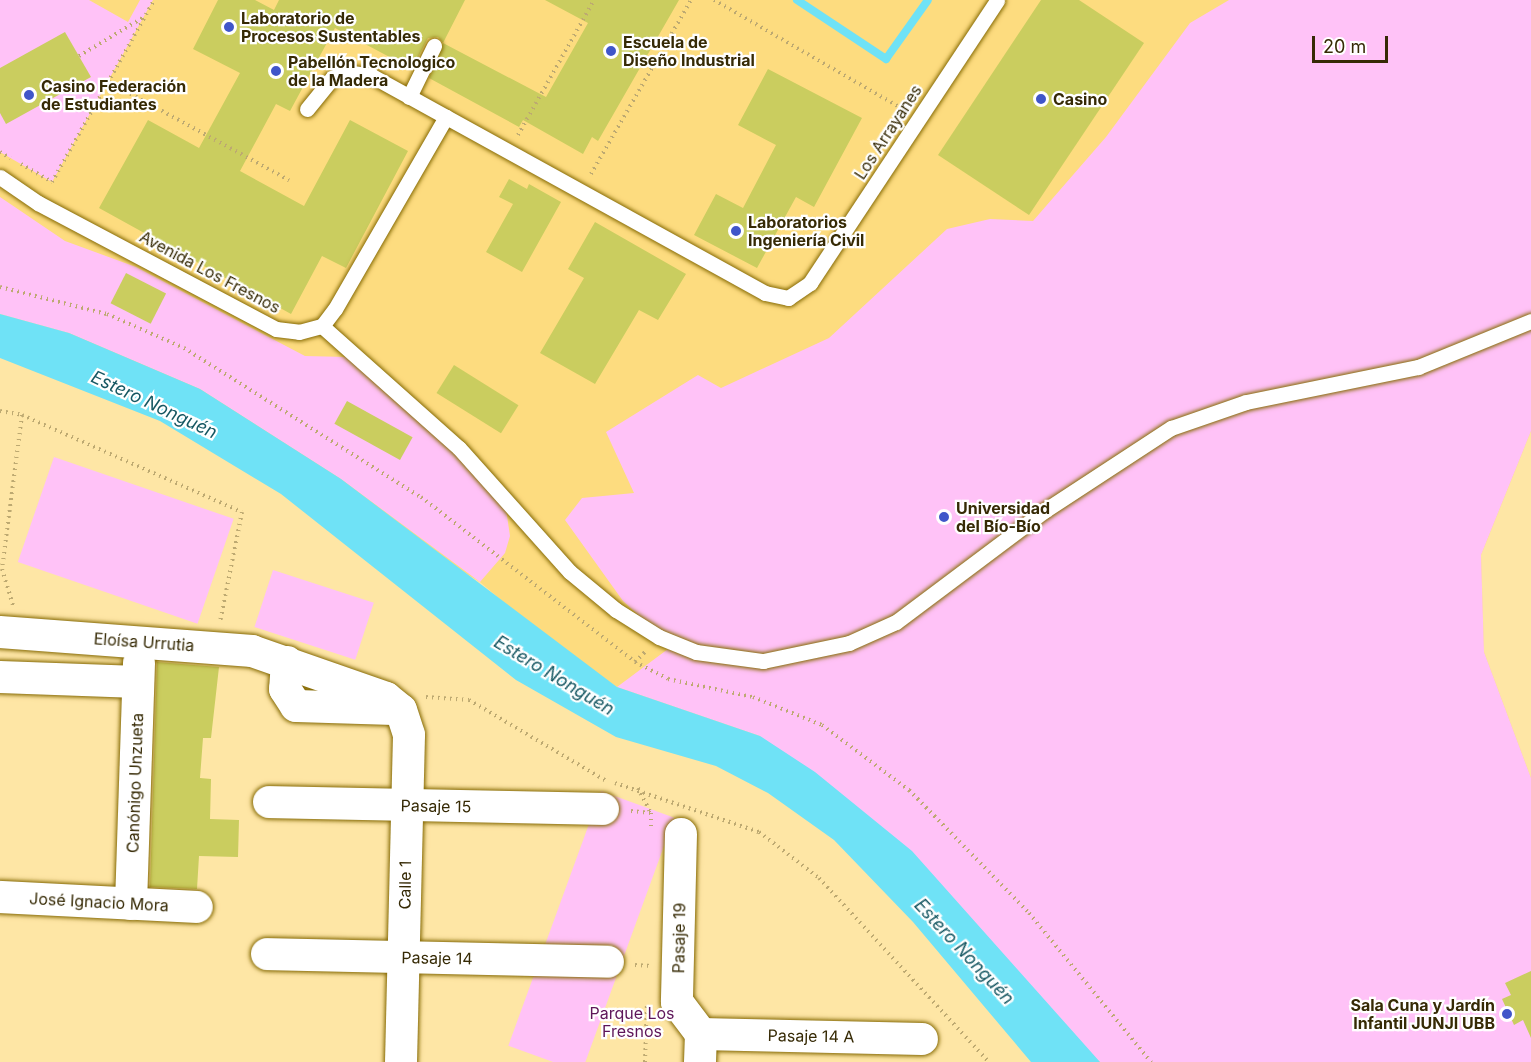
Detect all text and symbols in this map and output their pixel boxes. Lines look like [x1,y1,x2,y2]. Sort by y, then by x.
place label: Laboratorio de Procesos Sustentables [241,8,421,46]
marker: Laboratorio de Procesos Sustentables [222,20,236,34]
scale bar [1315,24,1392,62]
place label: Escuela de Diseño Industrial [623,32,755,70]
text: 20 m [1323,36,1366,57]
marker: Escuela de Diseño Industrial [604,44,618,58]
place label: Pabellón Tecnologico de la Madera [288,52,455,90]
marker: Pabellón Tecnologico de la Madera [269,64,283,78]
place label: Casino Federación de Estudiantes [41,76,186,114]
street label: Los Arrayanes [850,81,926,183]
marker: Casino Federación de Estudiantes [22,88,36,102]
place label: Casino [1053,89,1107,109]
marker: Casino [1034,92,1048,106]
place label: Laboratorios Ingeniería Civil [748,212,864,250]
marker: Laboratorios Ingeniería Civil [729,224,743,238]
street label: Avenida Los Fresnos [137,227,283,317]
water label: Estero Nonguén [88,366,220,444]
place label: Universidad del Bío-Bío [956,498,1050,536]
marker: Universidad del Bío-Bío [937,510,951,524]
street label: Eloísa Urrutia [93,629,195,655]
water label: Estero Nonguén [490,632,618,720]
street label: Canónigo Unzueta [123,713,147,853]
street label: Pasaje 15 [401,796,471,816]
street label: Calle 1 [395,860,415,910]
street label: José Ignacio Mora [29,889,169,915]
water label: Estero Nonguén [910,895,1018,1009]
street label: Pasaje 19 [669,902,689,974]
street label: Pasaje 14 [401,948,473,968]
place label: Sala Cuna y Jardín Infantil JUNJI UBB [1350,995,1495,1033]
park label: Parque Los Fresnos [589,1003,675,1041]
marker: Sala Cuna y Jardín Infantil JUNJI UBB [1500,1007,1514,1021]
street label: Pasaje 14 A [767,1026,855,1046]

